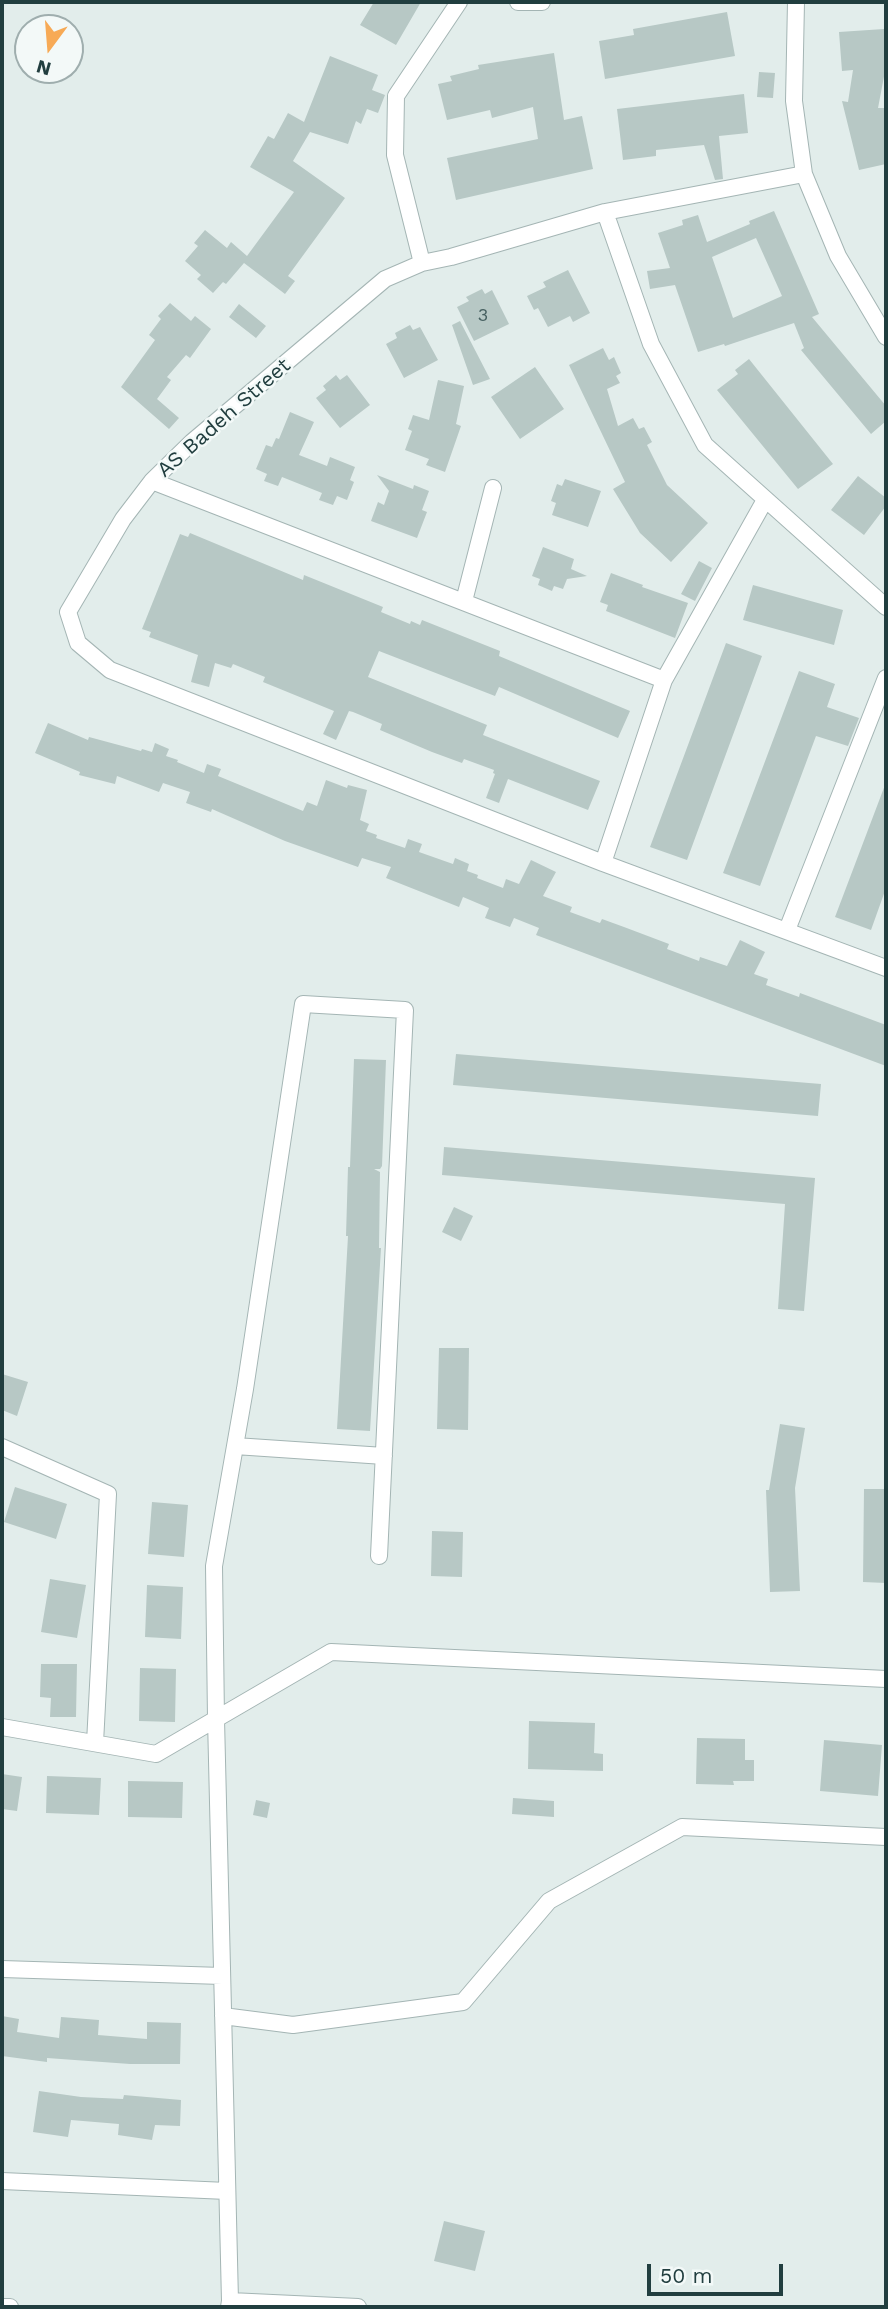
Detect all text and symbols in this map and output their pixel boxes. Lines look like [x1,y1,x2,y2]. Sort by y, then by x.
north arrow [14,14,84,84]
text: N [34,55,54,81]
house number: 3 [478,305,488,327]
street label: AS Badeh Street [152,353,296,483]
scale bar [650,2250,786,2294]
text: 50 m [660,2263,712,2288]

